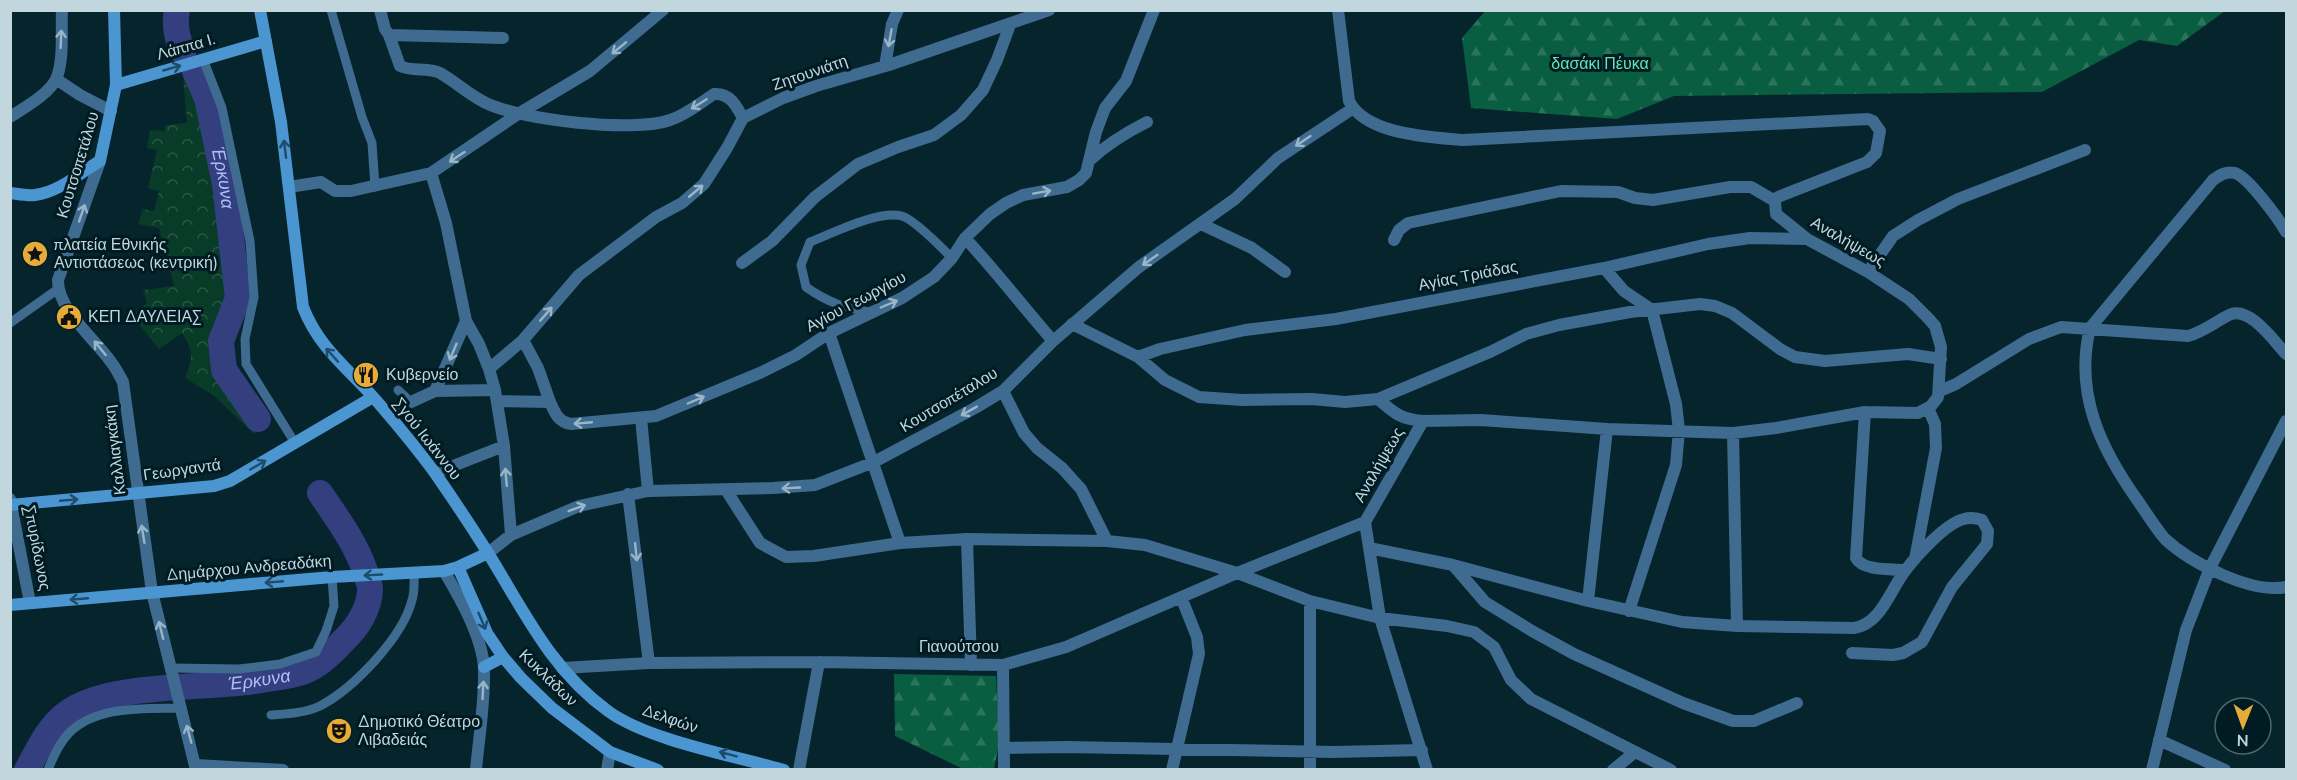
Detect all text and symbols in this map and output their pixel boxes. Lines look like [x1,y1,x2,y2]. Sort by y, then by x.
one-way arrow [884,27,895,47]
street label: Λάππα Ι. [154,28,218,66]
one-way arrow [55,29,67,49]
one-way arrow [611,42,627,55]
street label: Ζητουνιάτη [769,50,851,96]
park label: δασάκι Πέυκα [1551,53,1649,75]
one-way arrow [162,62,181,73]
one-way arrow [691,98,708,110]
street label: Κουτσοπετάλου [51,109,105,221]
one-way arrow [1295,134,1312,147]
one-way arrow [279,140,290,159]
water label: Έρκυνα [206,145,240,211]
one-way arrow [449,151,466,163]
one-way arrow [688,184,703,198]
one-way arrow [1032,186,1052,197]
one-way arrow [77,205,88,223]
street label: Αναλήψεως [1806,212,1890,272]
place label: πλατεία Εθνικής Αντιστάσεως (κεντρική) [54,234,218,274]
place icon: πλατεία Εθνικής Αντιστάσεως (κεντρική) [20,239,50,269]
one-way arrow [1142,254,1158,266]
street label: Αγίας Τριάδας [1417,256,1520,296]
street label: Αγίου Γεωργίου [802,266,910,338]
one-way arrow [880,298,898,309]
public building icon: ΚΕΠ ΔΑΥΛΕΙΑΣ [54,302,84,332]
place label: ΚΕΠ ΔΑΥΛΕΙΑΣ [88,306,202,328]
one-way arrow [539,307,553,322]
one-way arrow [93,341,107,356]
one-way arrow [447,342,458,360]
one-way arrow [325,348,339,363]
restaurant icon: Κυβερνείο [351,360,381,390]
street label: Κουτσοπέταλου [896,362,1002,438]
place label: Κυβερνείο [386,364,459,386]
street label: Σγού Ιωάννου [388,393,466,485]
one-way arrow [687,394,705,405]
street label: Καλλιαγκάκη [99,404,131,496]
one-way arrow [961,405,978,417]
one-way arrow [573,418,593,429]
street label: Αναλήψεως [1349,423,1409,507]
street label: Γεωργαντά [142,454,222,486]
one-way arrow [249,458,266,470]
one-way arrow [500,467,511,487]
one-way arrow [781,482,801,493]
one-way arrow [58,494,78,505]
one-way arrow [567,501,585,512]
street label: Σπυρίδωνος [18,503,56,593]
one-way arrow [137,525,148,545]
one-way arrow [630,542,641,561]
street label: Δημάρχου Ανδρεαδάκη [166,550,332,586]
one-way arrow [364,570,384,581]
one-way arrow [264,577,284,588]
one-way arrow [70,593,90,604]
one-way arrow [477,611,488,629]
one-way arrow [155,621,167,640]
street label: Γιανούτσου [919,636,999,658]
street label: Κυκλάδων [514,644,582,712]
water label: Έρκυνα [227,663,293,696]
one-way arrow [477,681,488,701]
north arrow [2213,696,2273,756]
street label: Δελφών [639,699,701,739]
place label: Δημοτικό Θέατρο Λιβαδειάς [358,711,480,751]
theatre icon: Δημοτικό Θέατρο Λιβαδειάς [324,716,354,746]
one-way arrow [183,725,194,744]
text: N [2237,729,2249,751]
one-way arrow [718,748,737,759]

